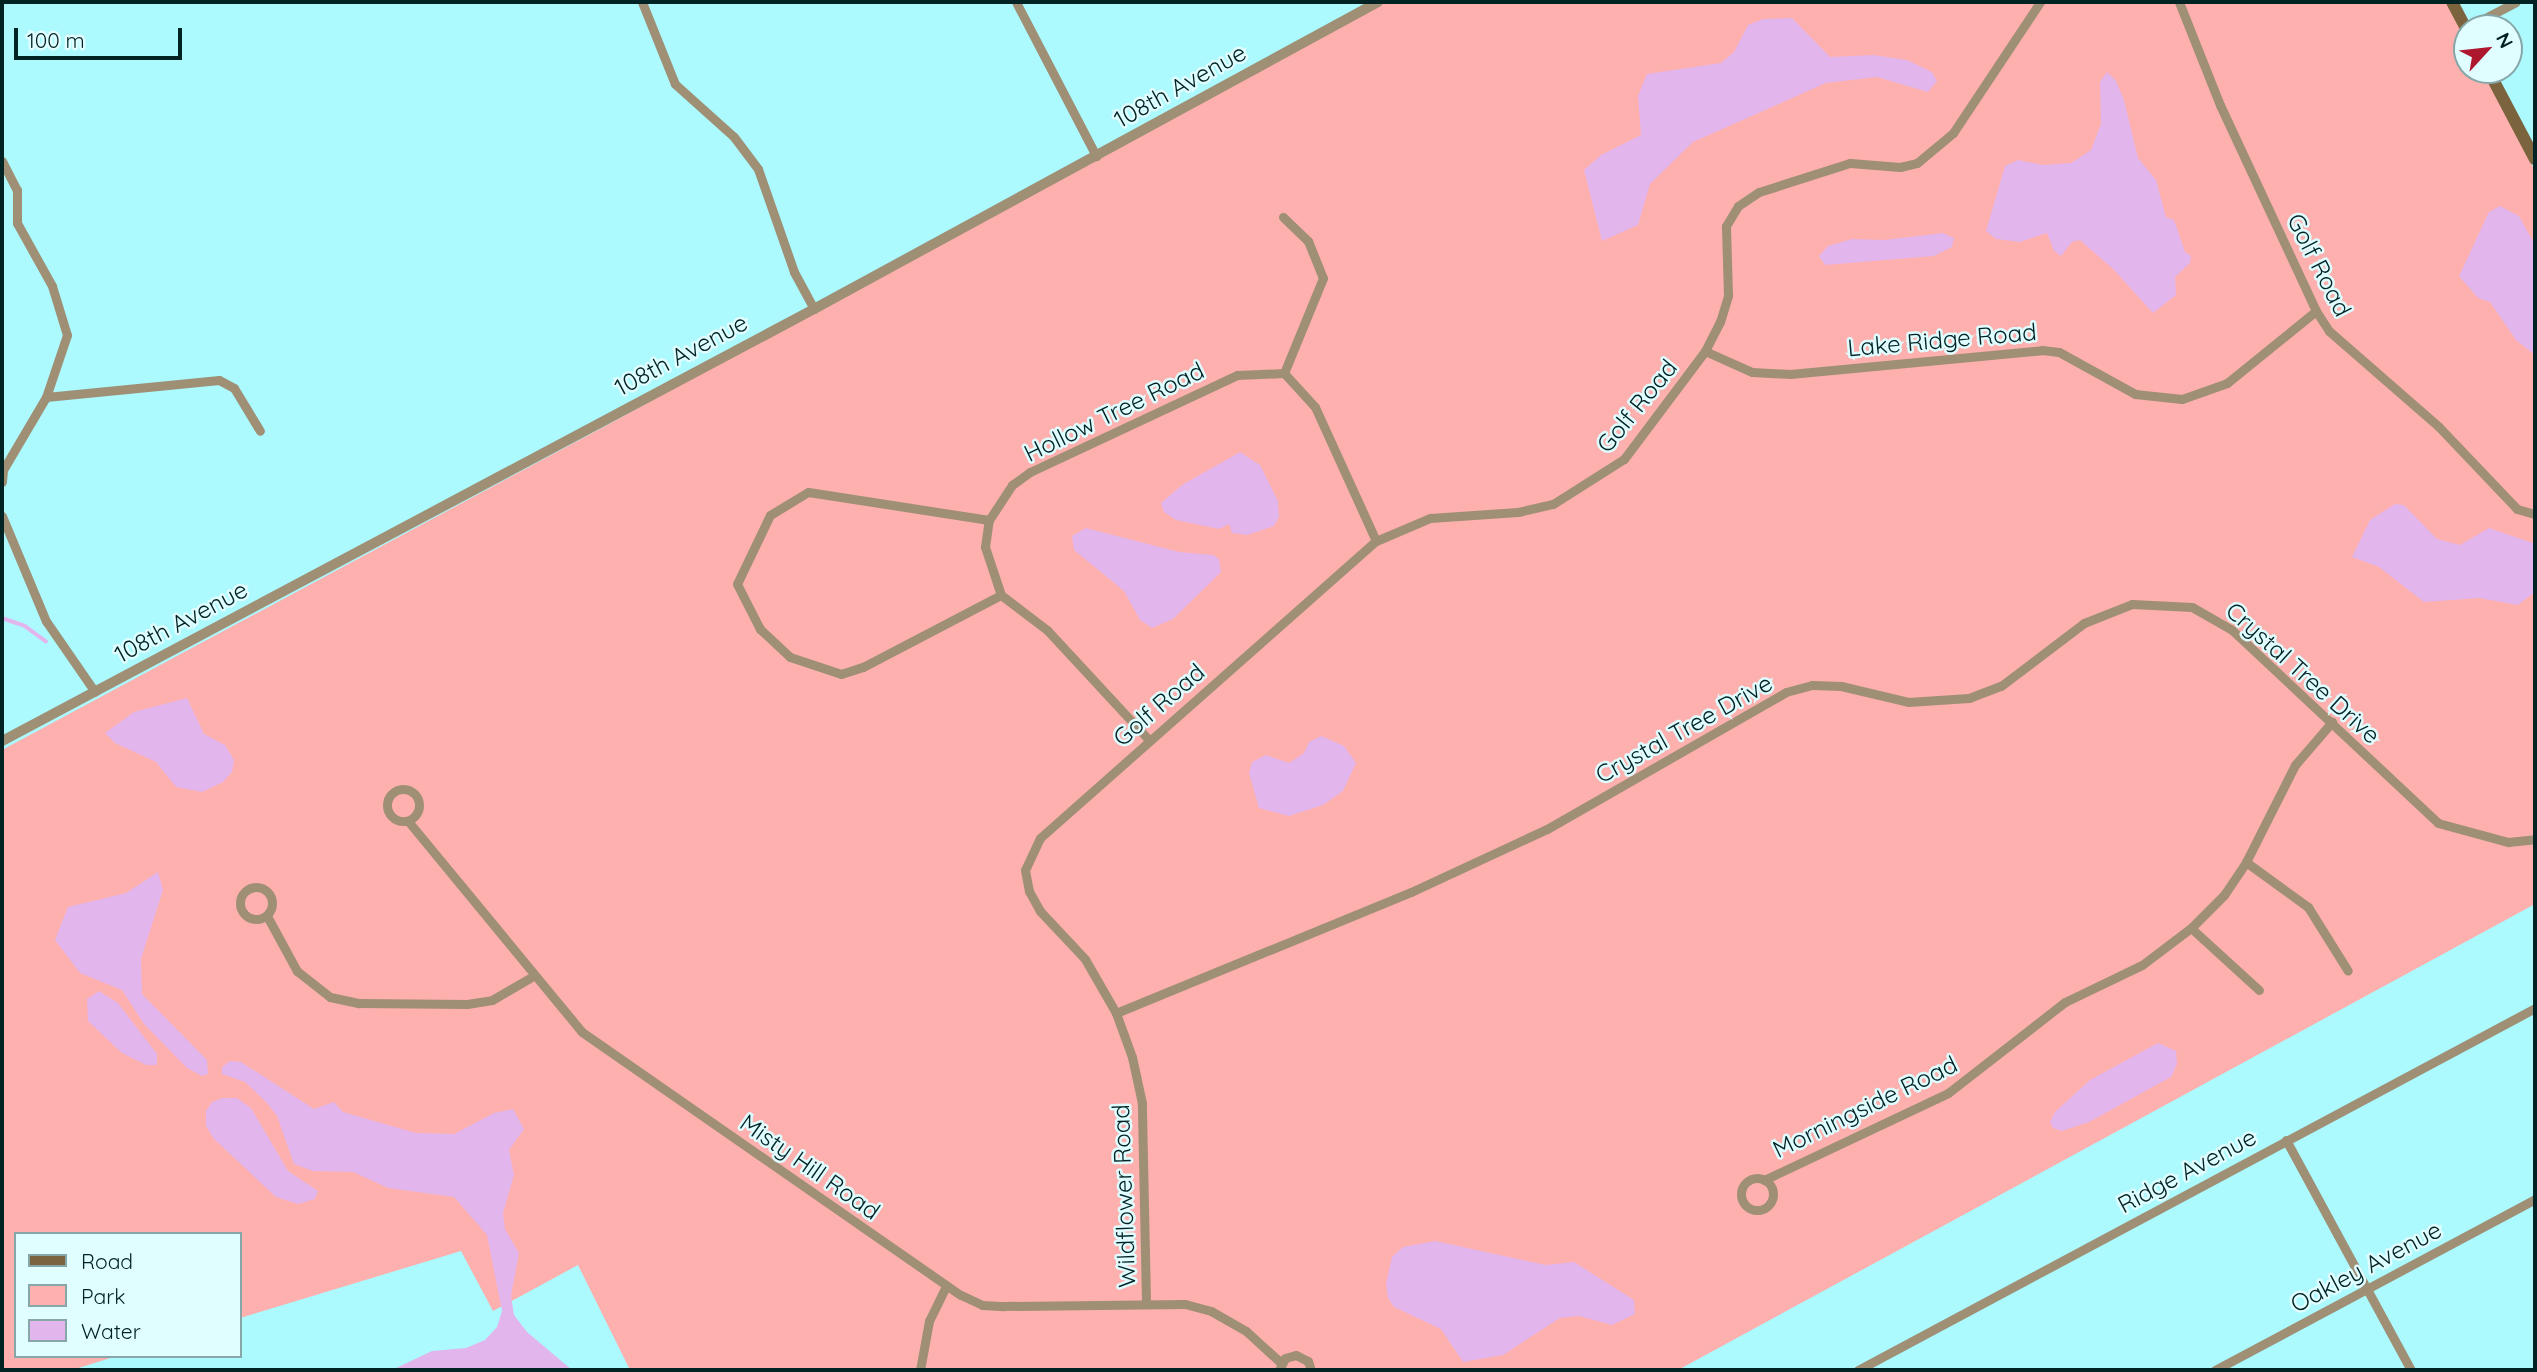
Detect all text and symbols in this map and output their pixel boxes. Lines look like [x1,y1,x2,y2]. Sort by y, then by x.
scale bar [18,14,186,58]
north arrow [2453,14,2523,84]
text: 100 m [27,27,85,53]
text: N [2491,29,2519,52]
street label: 108th Avenue [1109,38,1251,134]
street label: Golf Road [2281,209,2357,321]
street label: 108th Avenue [610,308,752,402]
street label: Lake Ridge Road [1846,317,2038,363]
street label: Golf Road [1591,354,1683,458]
street label: Hollow Tree Road [1019,356,1209,468]
street label: 108th Avenue [110,575,252,669]
street label: Crystal Tree Drive [2220,596,2386,750]
street label: Golf Road [1108,658,1210,752]
street label: Crystal Tree Drive [1591,669,1777,789]
street label: Morningside Road [1768,1050,1962,1164]
street label: Wildflower Road [1106,1104,1142,1288]
street label: Misty Hill Road [735,1108,885,1226]
street label: Ridge Avenue [2113,1123,2261,1219]
street label: Oakley Avenue [2286,1215,2446,1319]
legend [14,1232,242,1358]
text: Road [81,1248,133,1274]
text: Park [81,1283,125,1309]
text: Water [81,1318,141,1344]

